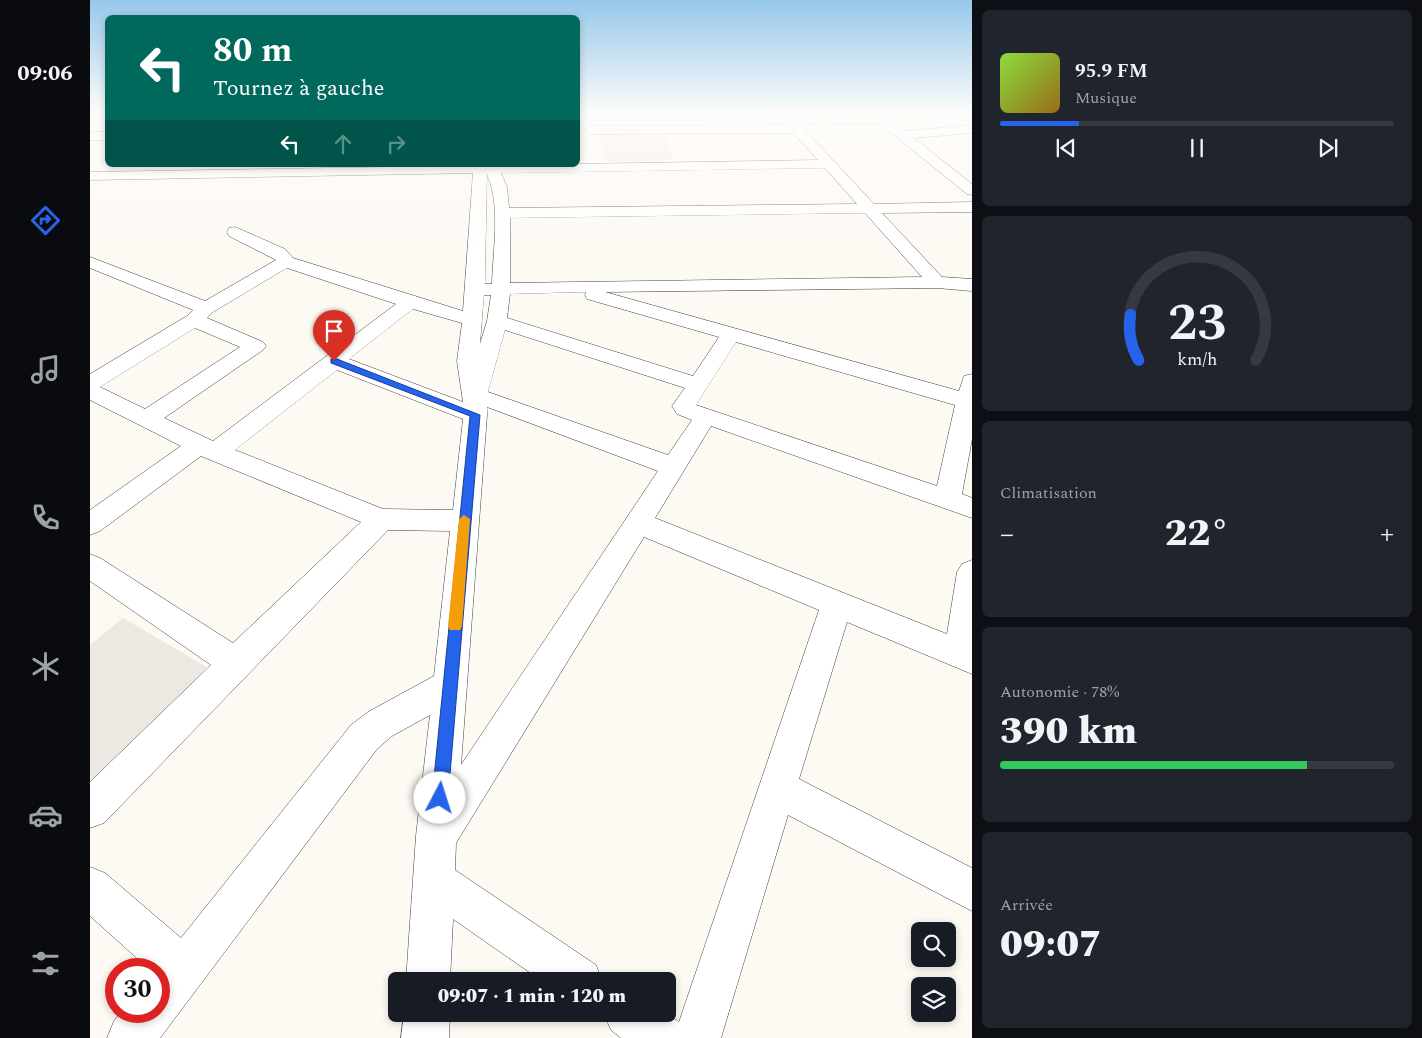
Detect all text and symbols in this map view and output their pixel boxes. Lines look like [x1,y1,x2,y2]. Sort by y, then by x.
text: 80 m [213,24,293,77]
icon: left [130,35,195,100]
text: 09:06 [17,57,73,90]
text: 95.9 FM [1075,57,1148,86]
text: Tournez à gauche [213,72,384,105]
text: Musique [1075,86,1137,110]
icon: left [276,130,304,158]
icon: ahead [329,130,357,158]
icon: right [382,130,410,158]
icon: previous [1052,134,1080,162]
icon: pause [1183,134,1211,162]
icon: next [1314,134,1342,162]
icon: directions [28,203,63,238]
text: 23 [1168,284,1226,363]
pin [313,310,355,361]
icon: arrive [320,317,348,345]
text: km/h [1177,346,1217,373]
icon: music [28,352,63,387]
text: Climatisation [1000,481,1097,505]
icon: phone [28,500,63,535]
text: 22° [1165,505,1229,563]
text: − [1000,513,1014,556]
text: + [1380,513,1394,556]
icon: climate [28,649,63,684]
text: Autonomie · 78% [1000,680,1119,704]
text: 390 km [1000,703,1137,761]
position arrow [413,771,465,823]
icon: car [28,798,63,833]
text: Arrivée [1000,893,1053,917]
text: 09:07 [1000,916,1102,974]
map controls [911,922,956,1022]
button: search [911,922,956,967]
icon: filters [28,946,63,981]
speed limit sign: 30 [105,958,170,1023]
button: layers [911,977,956,1022]
text: 09:07 · 1 min · 120 m [438,982,626,1011]

